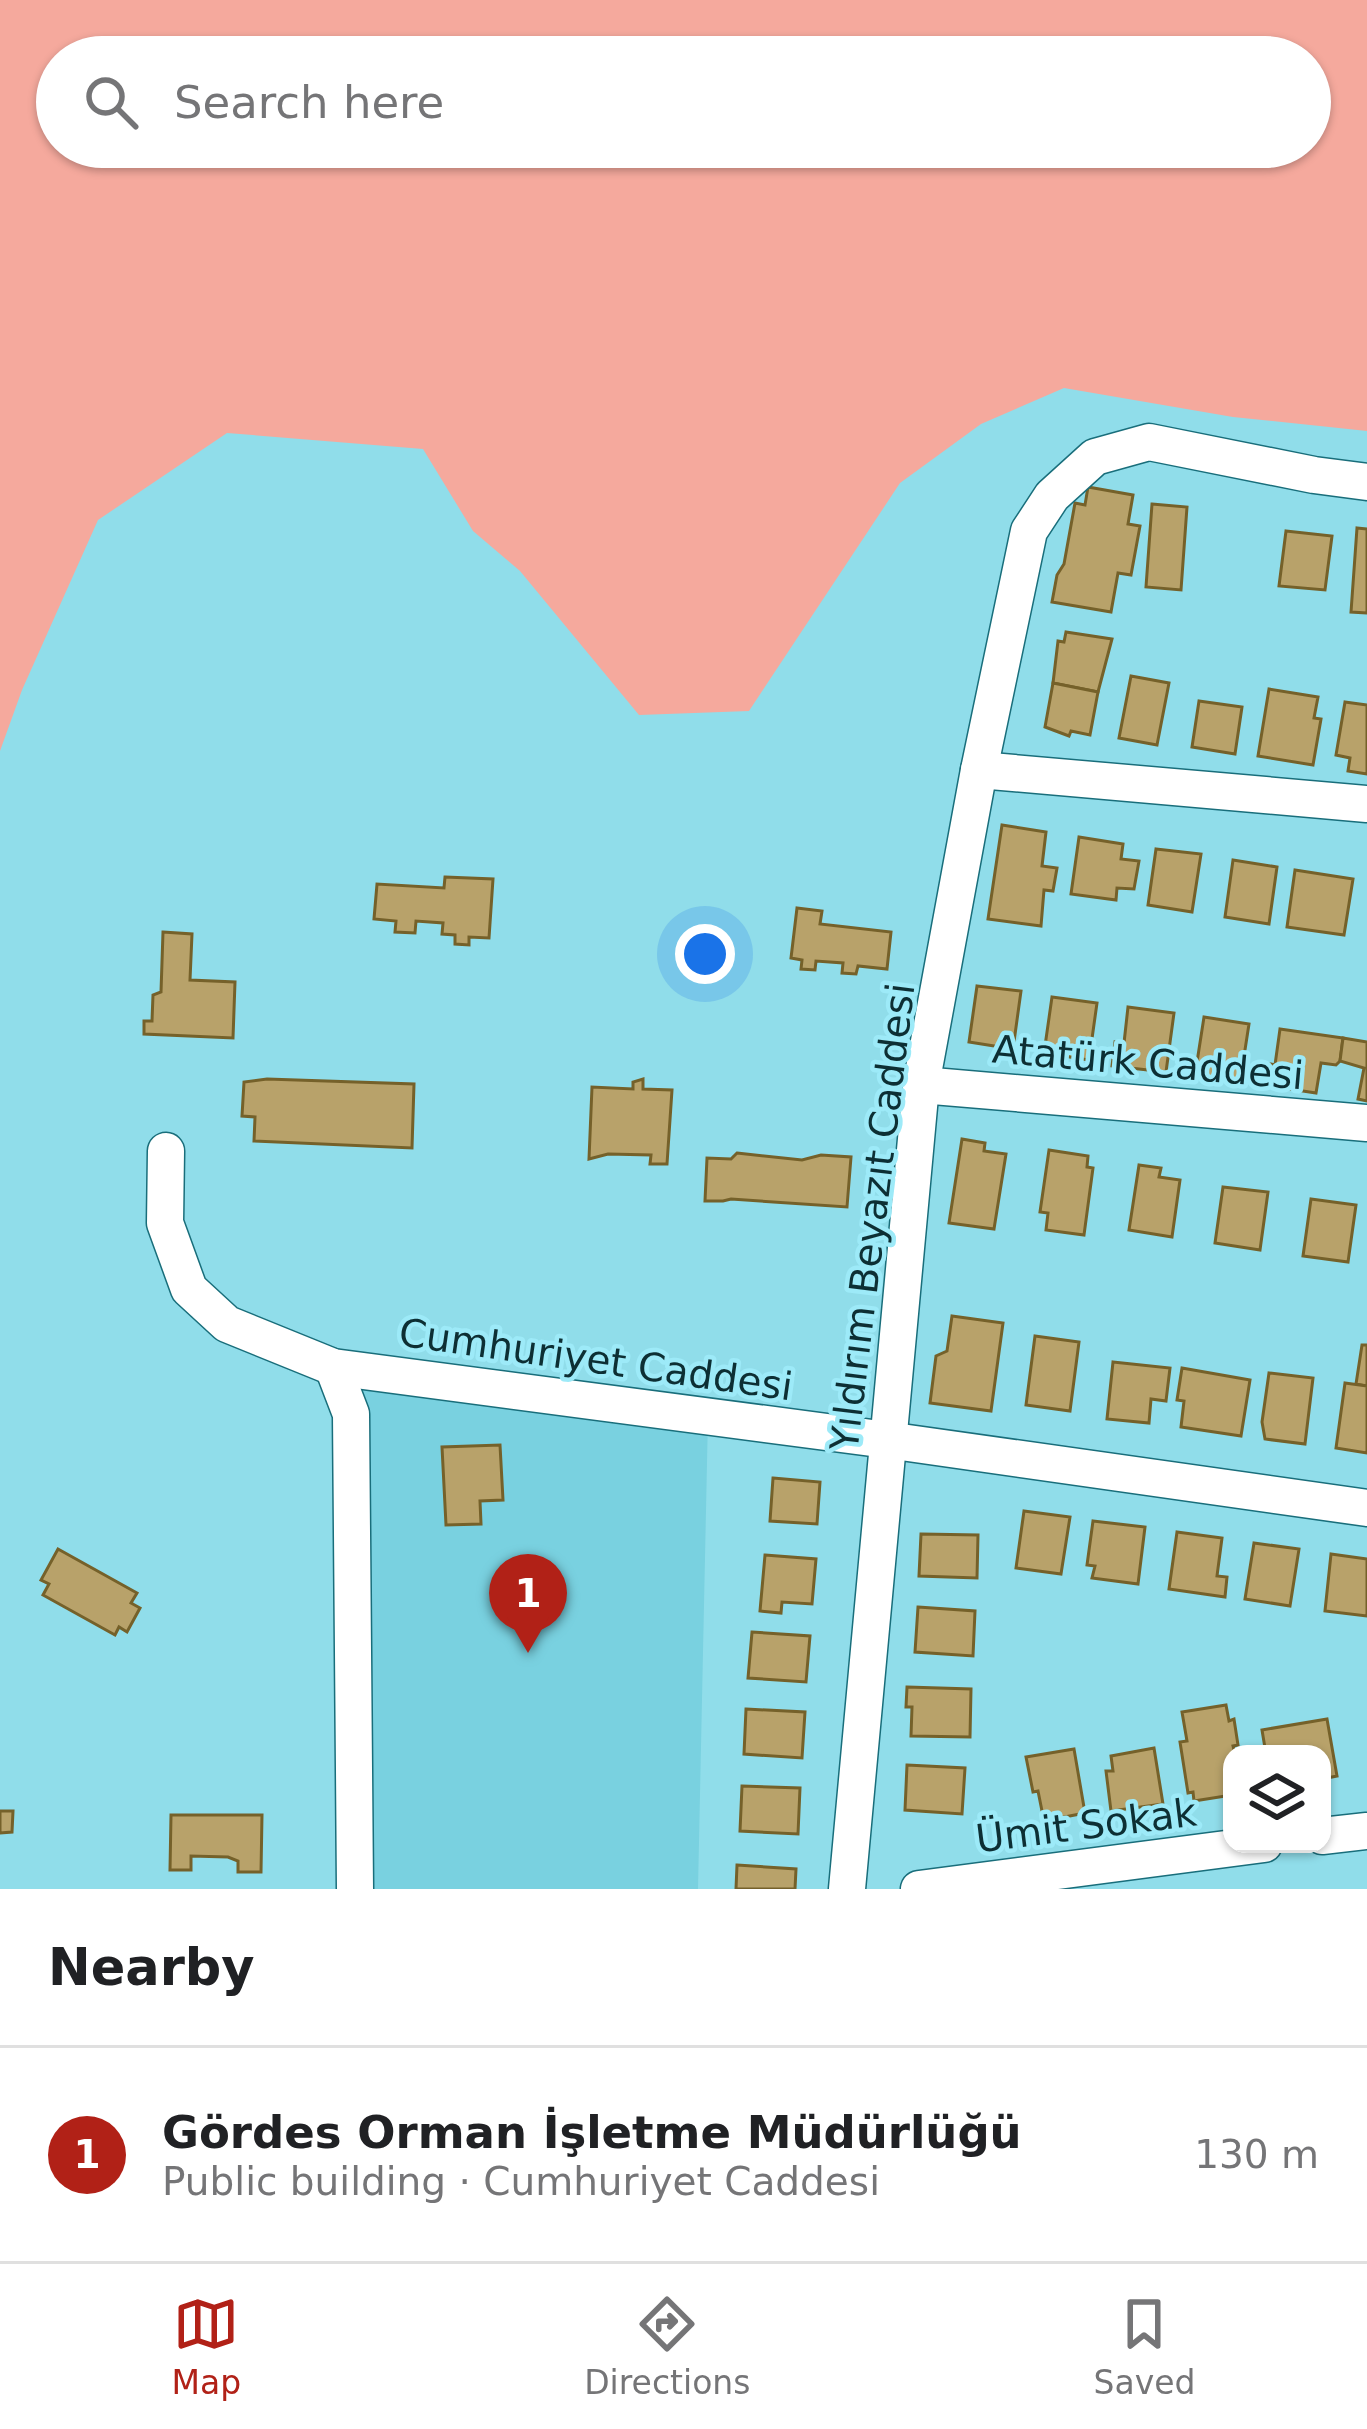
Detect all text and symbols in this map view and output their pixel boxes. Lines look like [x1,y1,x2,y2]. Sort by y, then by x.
search box [36,36,1331,168]
icon: search [78,69,144,135]
text: Search here [174,76,444,129]
your location [675,924,735,984]
street label: Yıldırım Beyazıt Caddesi [821,981,924,1454]
street label: Atatürk Caddesi [991,1026,1305,1099]
street label: Cumhuriyet Caddesi [396,1310,796,1409]
pin: 1 [489,1554,567,1653]
map controls [1223,1745,1331,1853]
button: layers [1223,1745,1331,1853]
street label: Ümit Sokak [973,1790,1199,1861]
text: Nearby [48,1938,255,1997]
text: Gördes Orman İşletme Müdürlüğü [162,2106,1022,2159]
text: 1 [73,2132,101,2177]
text: 130 m [1194,2132,1319,2177]
text: Public building · Cumhuriyet Caddesi [162,2159,880,2204]
tab: Map [172,2291,241,2402]
tab: Directions [584,2291,750,2402]
tab: Saved [1094,2291,1195,2402]

